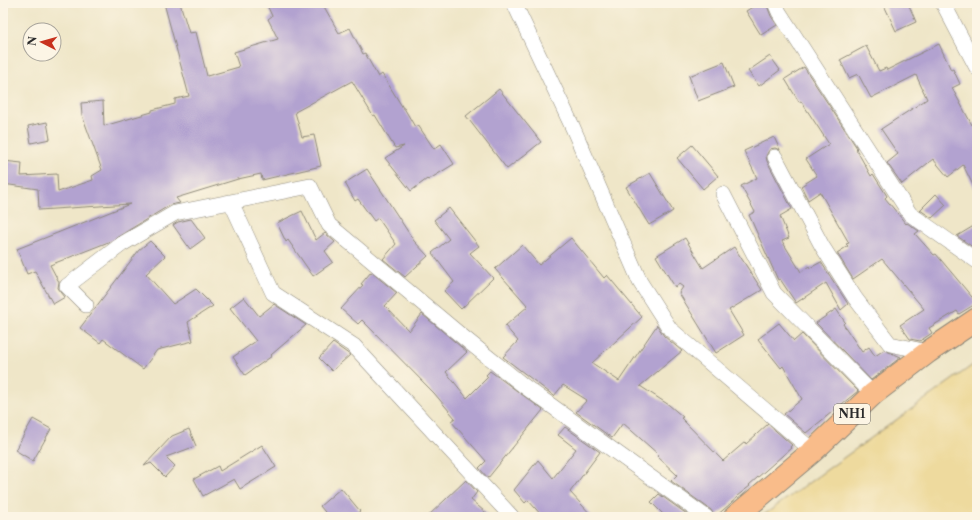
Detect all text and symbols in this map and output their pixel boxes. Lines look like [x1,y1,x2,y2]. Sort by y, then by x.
north arrow [22,22,62,62]
text: N [25,35,40,46]
road number: NH1 [834,404,870,424]

